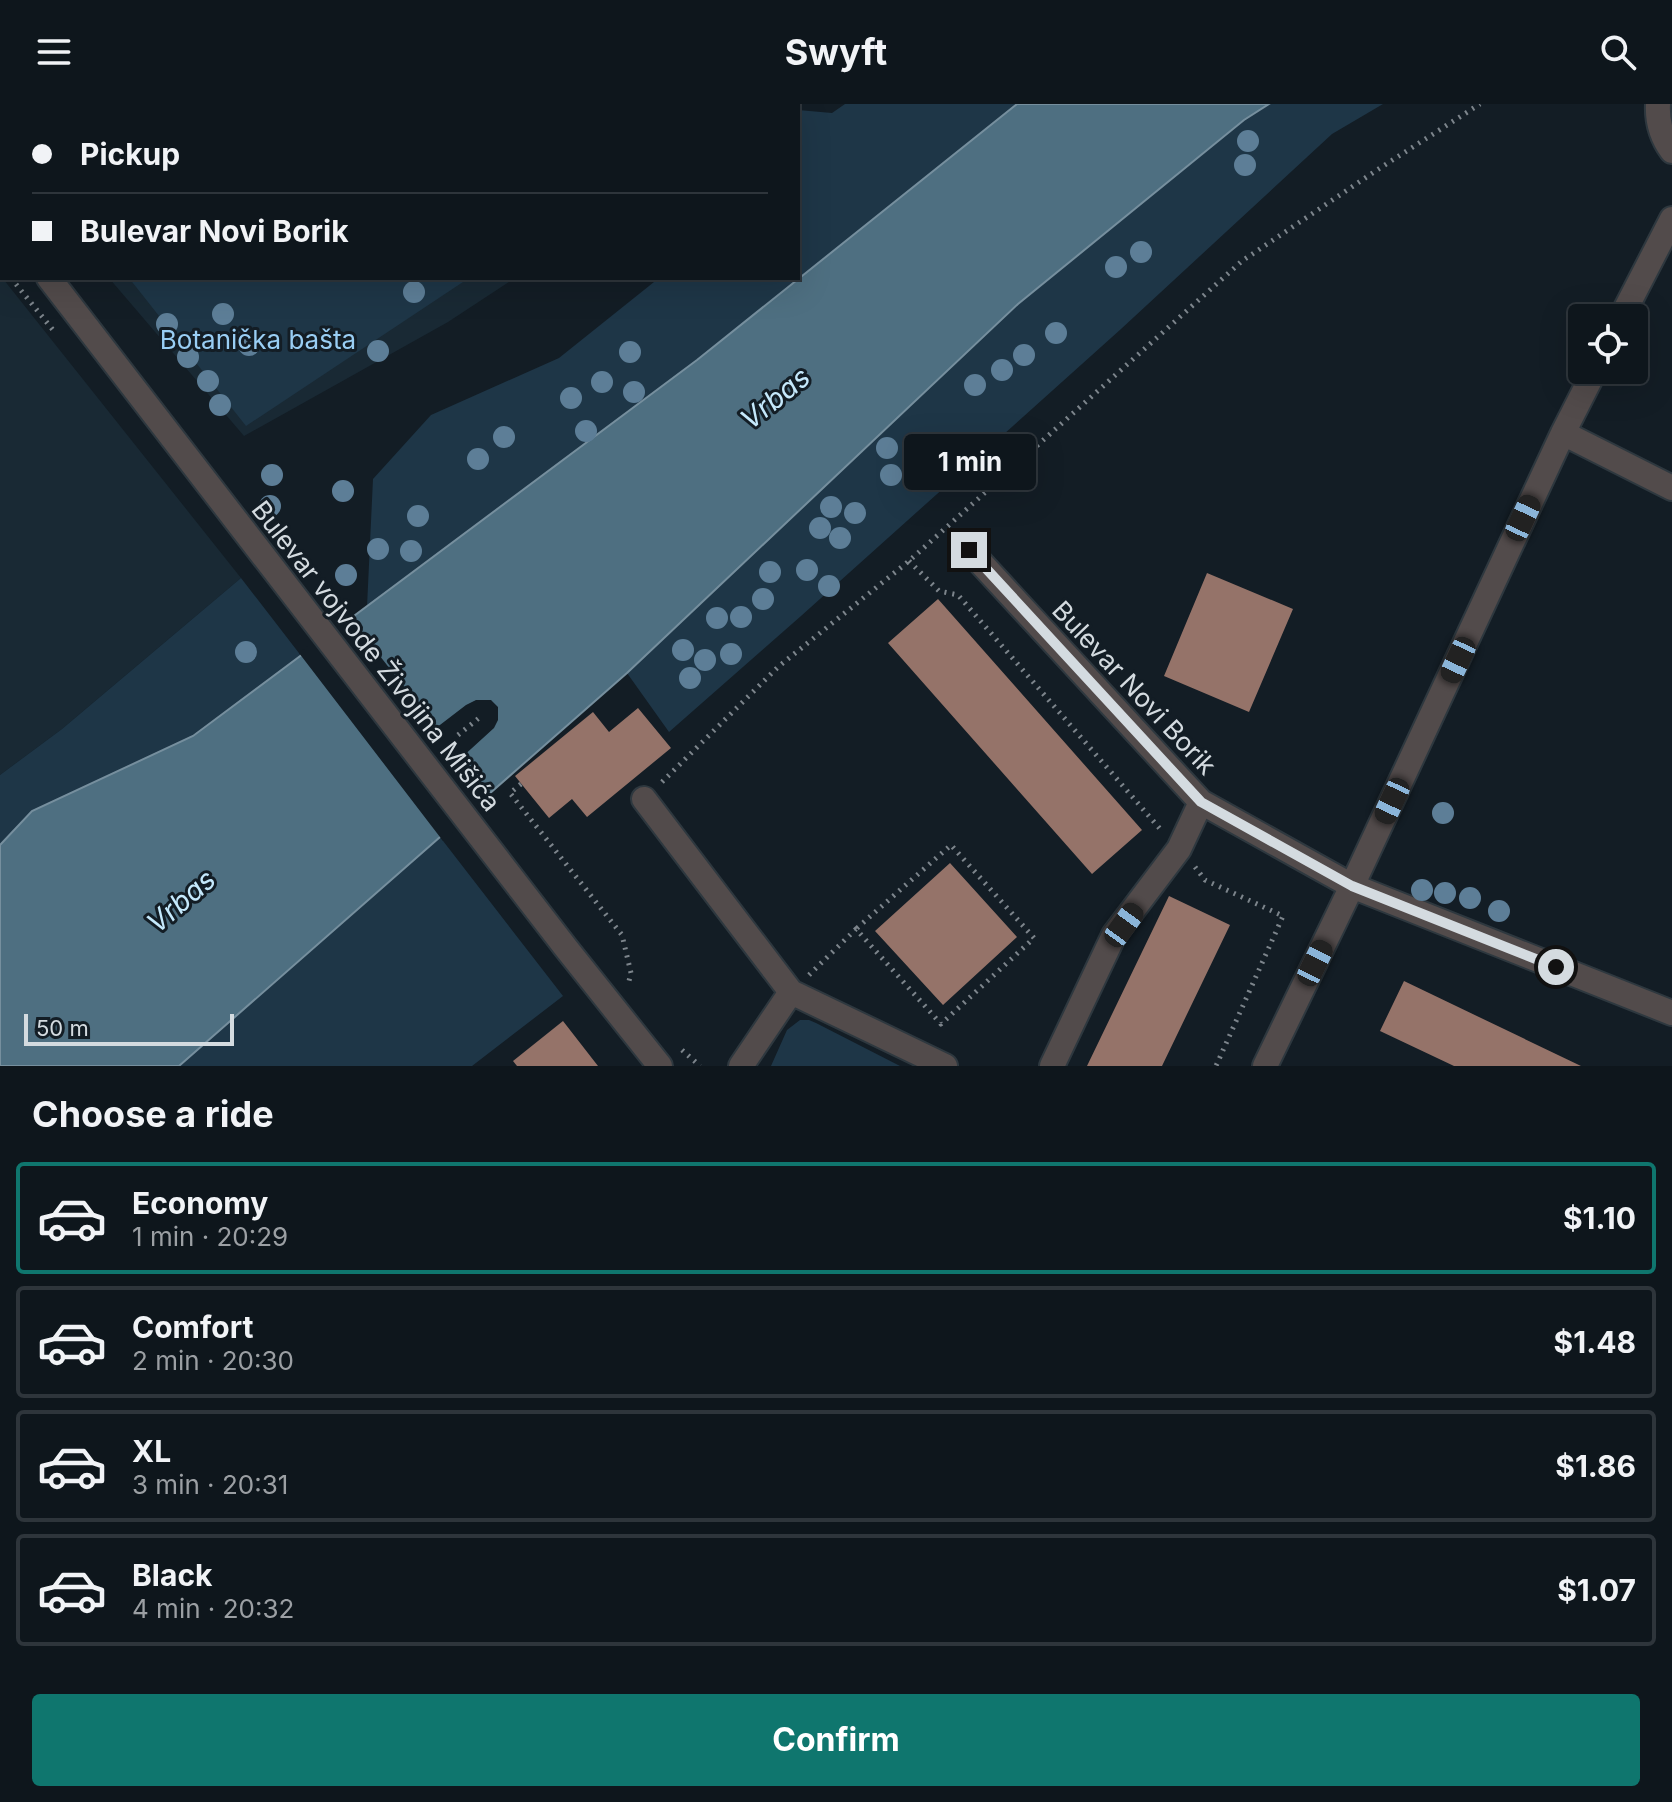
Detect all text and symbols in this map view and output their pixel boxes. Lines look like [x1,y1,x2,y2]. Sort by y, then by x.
icon: menu [32,30,76,74]
text: Swyft [785,30,887,74]
icon: search [1596,30,1640,74]
text: Pickup [80,136,180,172]
text: Bulevar Novi Borik [80,213,349,249]
map controls [1568,304,1648,384]
button: locate [1568,304,1648,384]
park label: Botanička bašta [160,324,356,355]
water label: Vrbas [733,360,817,436]
callout: 1 min [903,434,1035,490]
text: 1 min [938,446,1002,477]
car [1502,491,1544,545]
street label: Bulevar vojvode Živojina Mišića [246,494,507,817]
route end [951,532,987,568]
street label: Bulevar Novi Borik [1046,595,1223,781]
car [1437,633,1479,687]
car [1371,774,1413,828]
water label: Vrbas [140,862,222,940]
car [1100,899,1148,951]
car [1294,936,1336,990]
route start [1538,949,1574,985]
scale bar [24,1010,234,1046]
text: 50 m [36,1015,89,1041]
text: Choose a ride [32,1092,274,1136]
icon: car [36,1182,108,1254]
text: Economy [132,1185,268,1221]
text: $1.10 [1563,1200,1636,1236]
text: 1 min · 20:29 [132,1221,288,1252]
icon: car [36,1306,108,1378]
text: Comfort [132,1309,253,1345]
text: $1.48 [1554,1324,1636,1360]
text: 2 min · 20:30 [132,1345,294,1376]
icon: car [36,1430,108,1502]
text: XL [132,1433,171,1469]
text: $1.86 [1555,1448,1636,1484]
text: 3 min · 20:31 [132,1469,288,1500]
icon: car [36,1554,108,1626]
text: Black [132,1557,212,1593]
text: $1.07 [1557,1572,1636,1608]
text: 4 min · 20:32 [132,1593,294,1624]
button: Confirm [32,1694,1640,1786]

